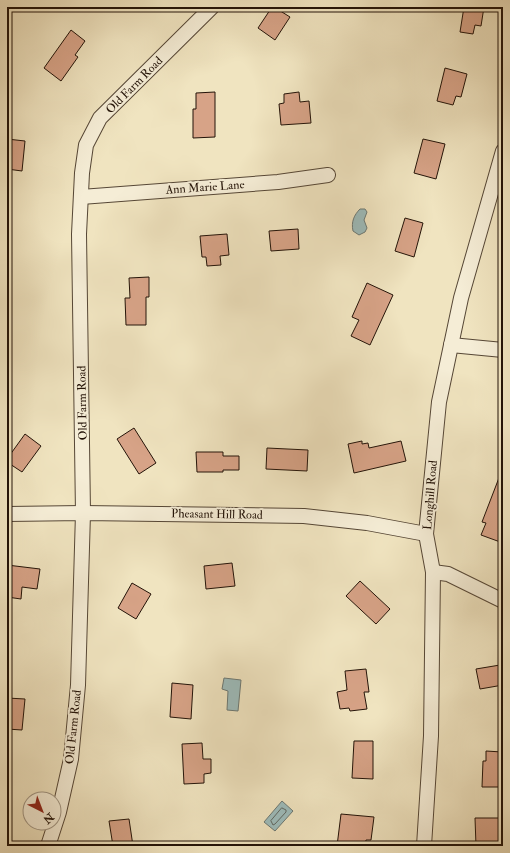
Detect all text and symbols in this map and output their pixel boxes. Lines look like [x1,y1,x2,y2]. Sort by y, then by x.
street label: Old Farm Road [103,54,166,117]
street label: Ann Marie Lane [164,177,245,198]
street label: Old Farm Road [74,365,91,440]
street label: Longhill Road [420,459,441,531]
street label: Pheasant Hill Road [171,506,263,523]
street label: Old Farm Road [62,689,85,765]
north arrow [22,791,62,831]
text: N [39,809,57,827]

